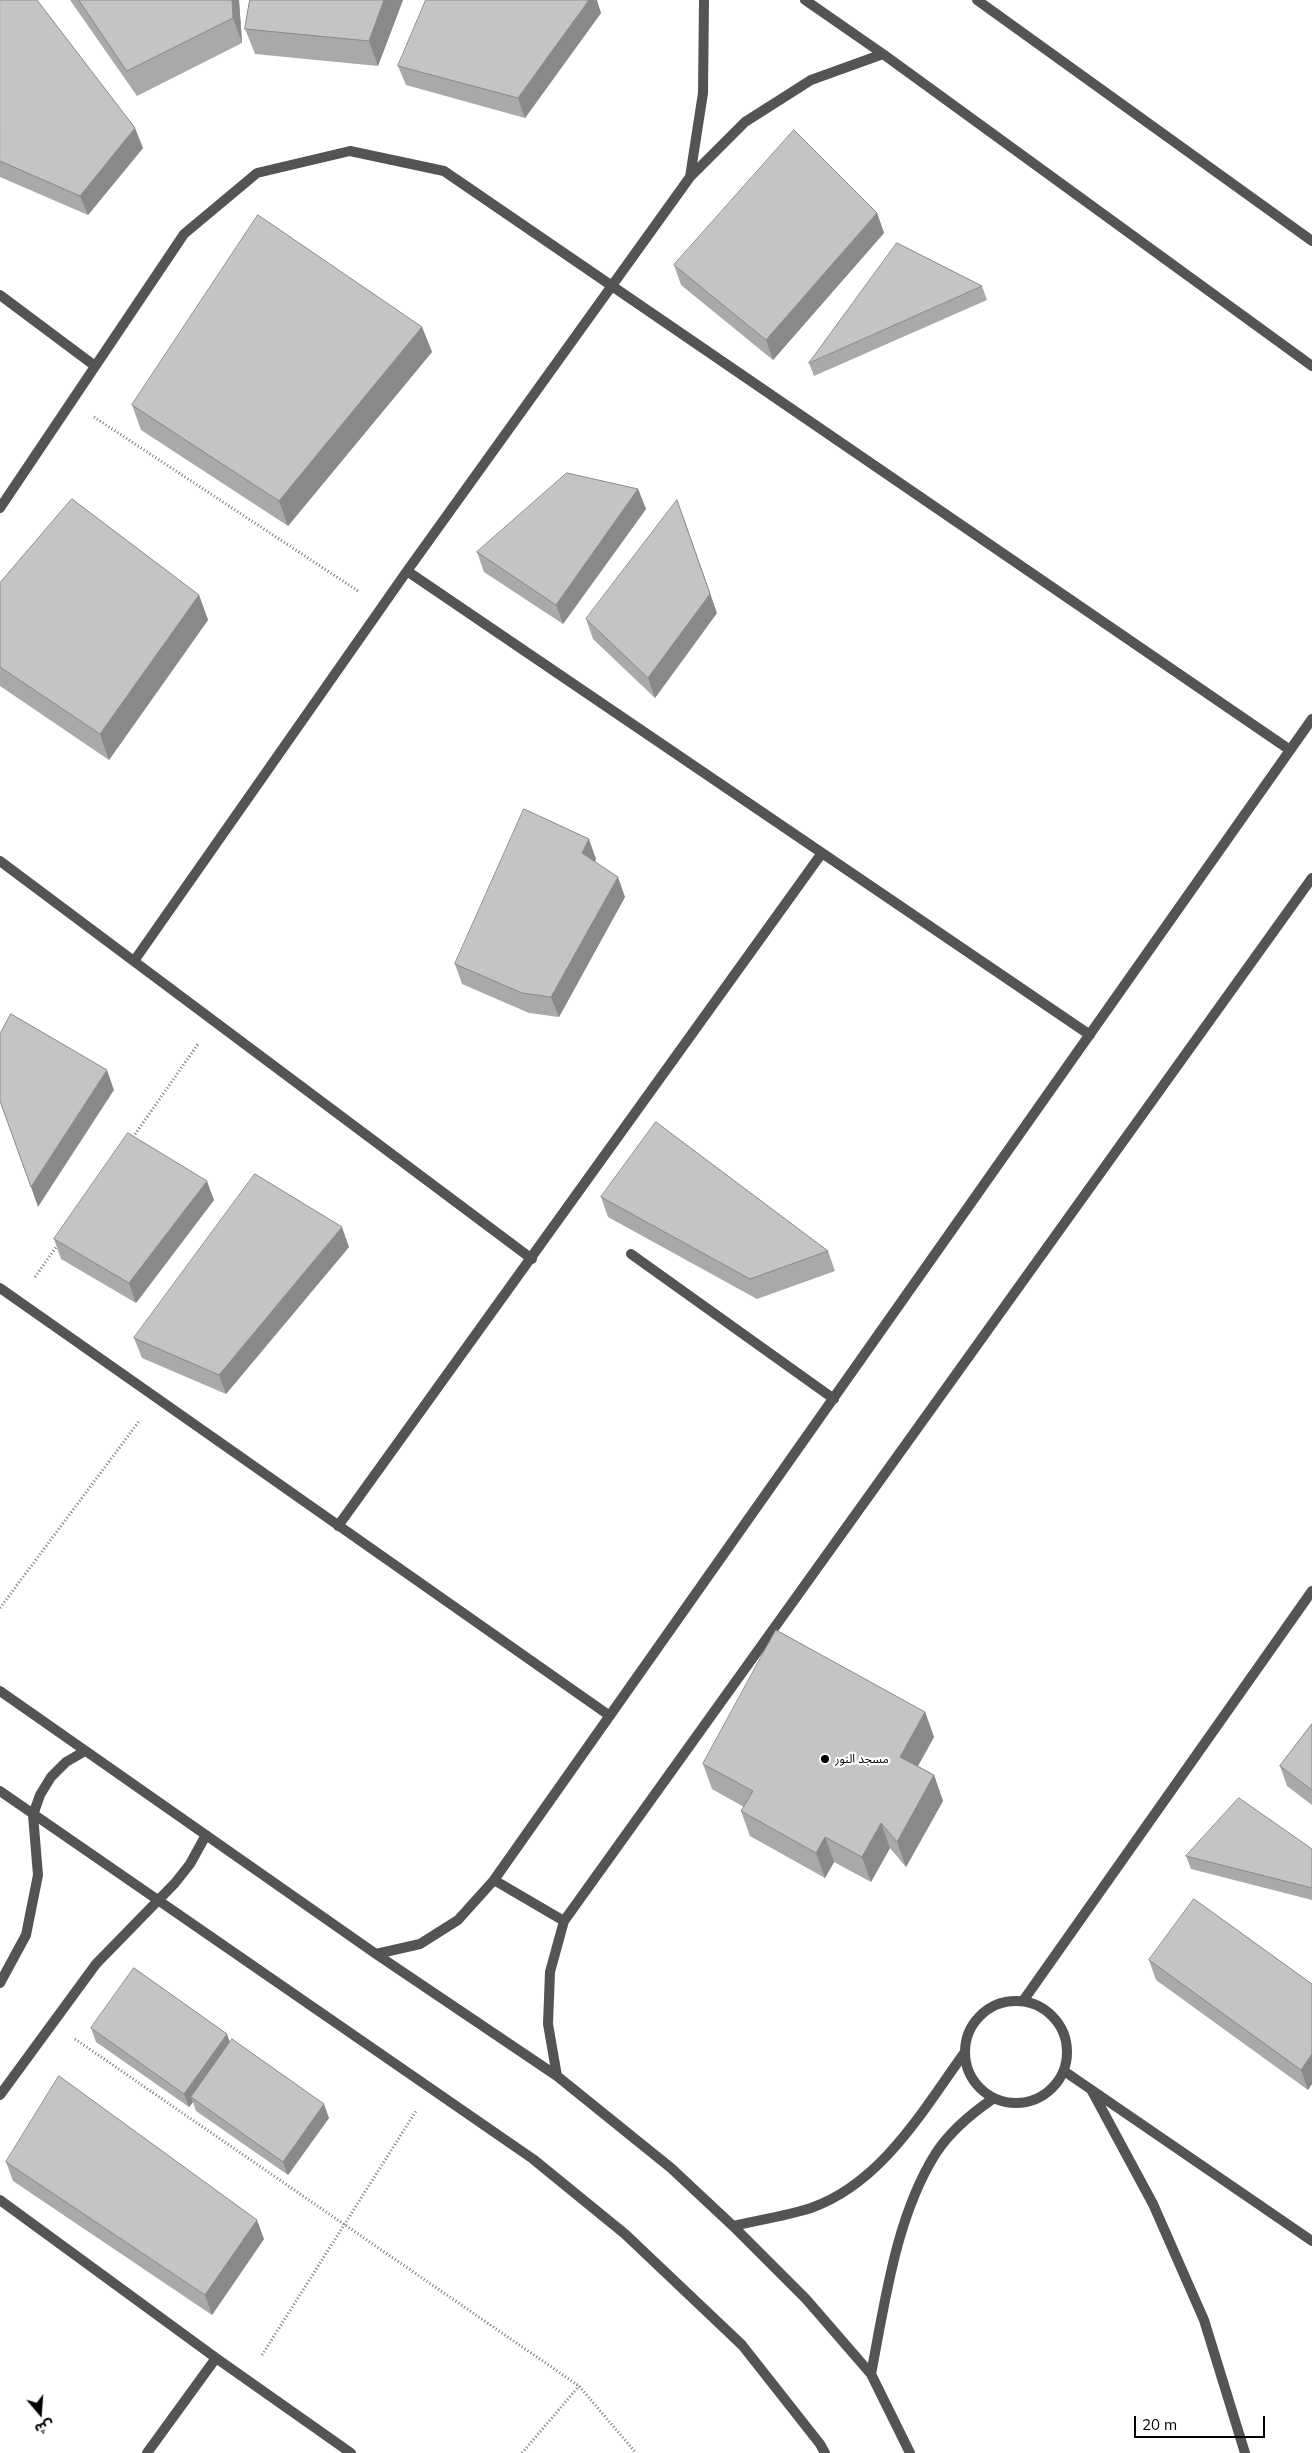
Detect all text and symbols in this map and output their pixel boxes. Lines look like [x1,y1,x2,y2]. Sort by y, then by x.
place label: مسجد النور [835,1752,889,1766]
marker: مسجد النور [819,1753,831,1765]
north arrow [15,2388,65,2438]
scale bar [1137,2406,1268,2438]
text: 20 m [1142,2415,1177,2434]
text: ش [33,2416,57,2439]

